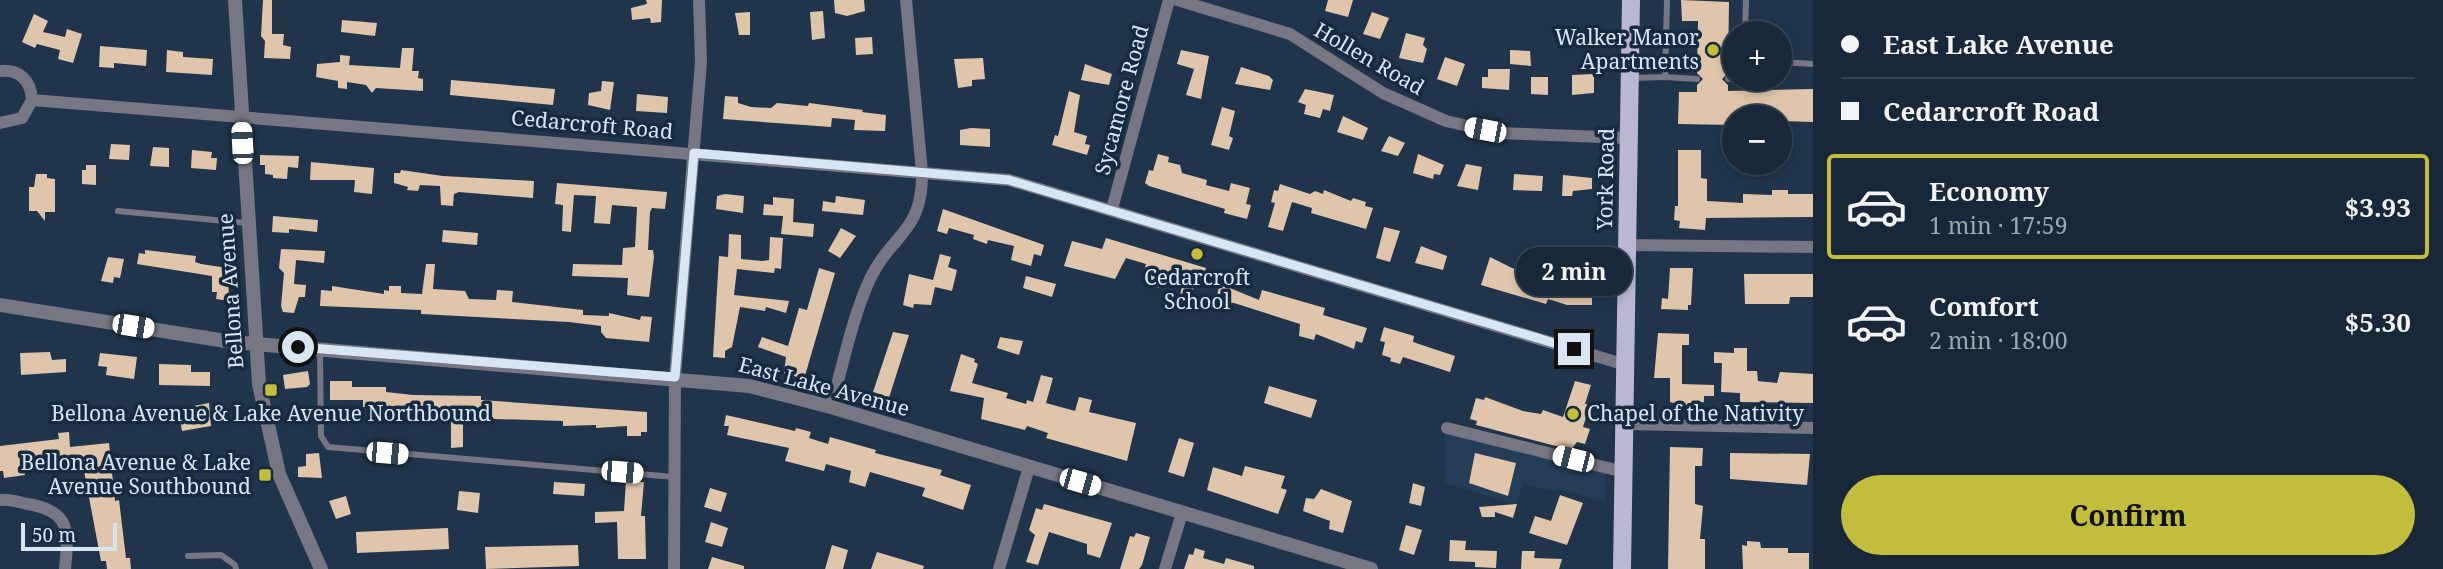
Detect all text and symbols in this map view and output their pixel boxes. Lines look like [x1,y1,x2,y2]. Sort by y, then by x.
street label: Hollen Road [1309,15,1430,101]
map controls [1722,21,1792,175]
button: + [1722,21,1792,91]
street label: Sycamore Road [1088,22,1155,178]
place label: Walker Manor Apartments [1555,23,1699,75]
text: East Lake Avenue [1883,26,2114,62]
marker: Walker Manor Apartments [1705,42,1721,58]
text: Cedarcroft Road [1883,93,2099,129]
street label: Cedarcroft Road [510,103,674,145]
button: − [1722,105,1792,175]
car [1463,116,1508,144]
car [231,121,254,165]
street label: York Road [1590,128,1620,231]
text: Economy [1929,173,2049,209]
icon: car [1845,175,1908,238]
text: $3.93 [2345,189,2411,225]
text: 1 min · 17:59 [1929,209,2067,241]
street label: Bellona Avenue [211,212,249,370]
marker: Cedarcroft School [1189,246,1205,262]
callout: 2 min [1516,247,1632,296]
text: 2 min [1541,255,1607,287]
place label: Cedarcroft School [1144,263,1250,315]
text: Comfort [1929,288,2039,324]
icon: car [1845,290,1908,353]
text: $5.30 [2345,304,2411,340]
car [111,312,156,340]
text: 2 min · 18:00 [1929,324,2067,356]
route start [282,331,314,363]
route end [1558,333,1590,365]
street label: East Lake Avenue [736,350,913,422]
marker: Bellona Avenue & Lake Avenue Northbound [263,382,279,398]
place label: Bellona Avenue & Lake Avenue Northbound [51,399,491,427]
place label: Chapel of the Nativity [1587,399,1804,427]
marker: Chapel of the Nativity [1565,406,1581,422]
car [366,441,409,465]
car [1551,444,1596,474]
place label: Bellona Avenue & Lake Avenue Southbound [21,448,251,500]
car [601,460,644,484]
car [1057,466,1104,498]
marker: Bellona Avenue & Lake Avenue Southbound [257,467,273,483]
button: Confirm [1841,475,2415,555]
scale bar [21,520,117,552]
text: 50 m [32,522,76,548]

